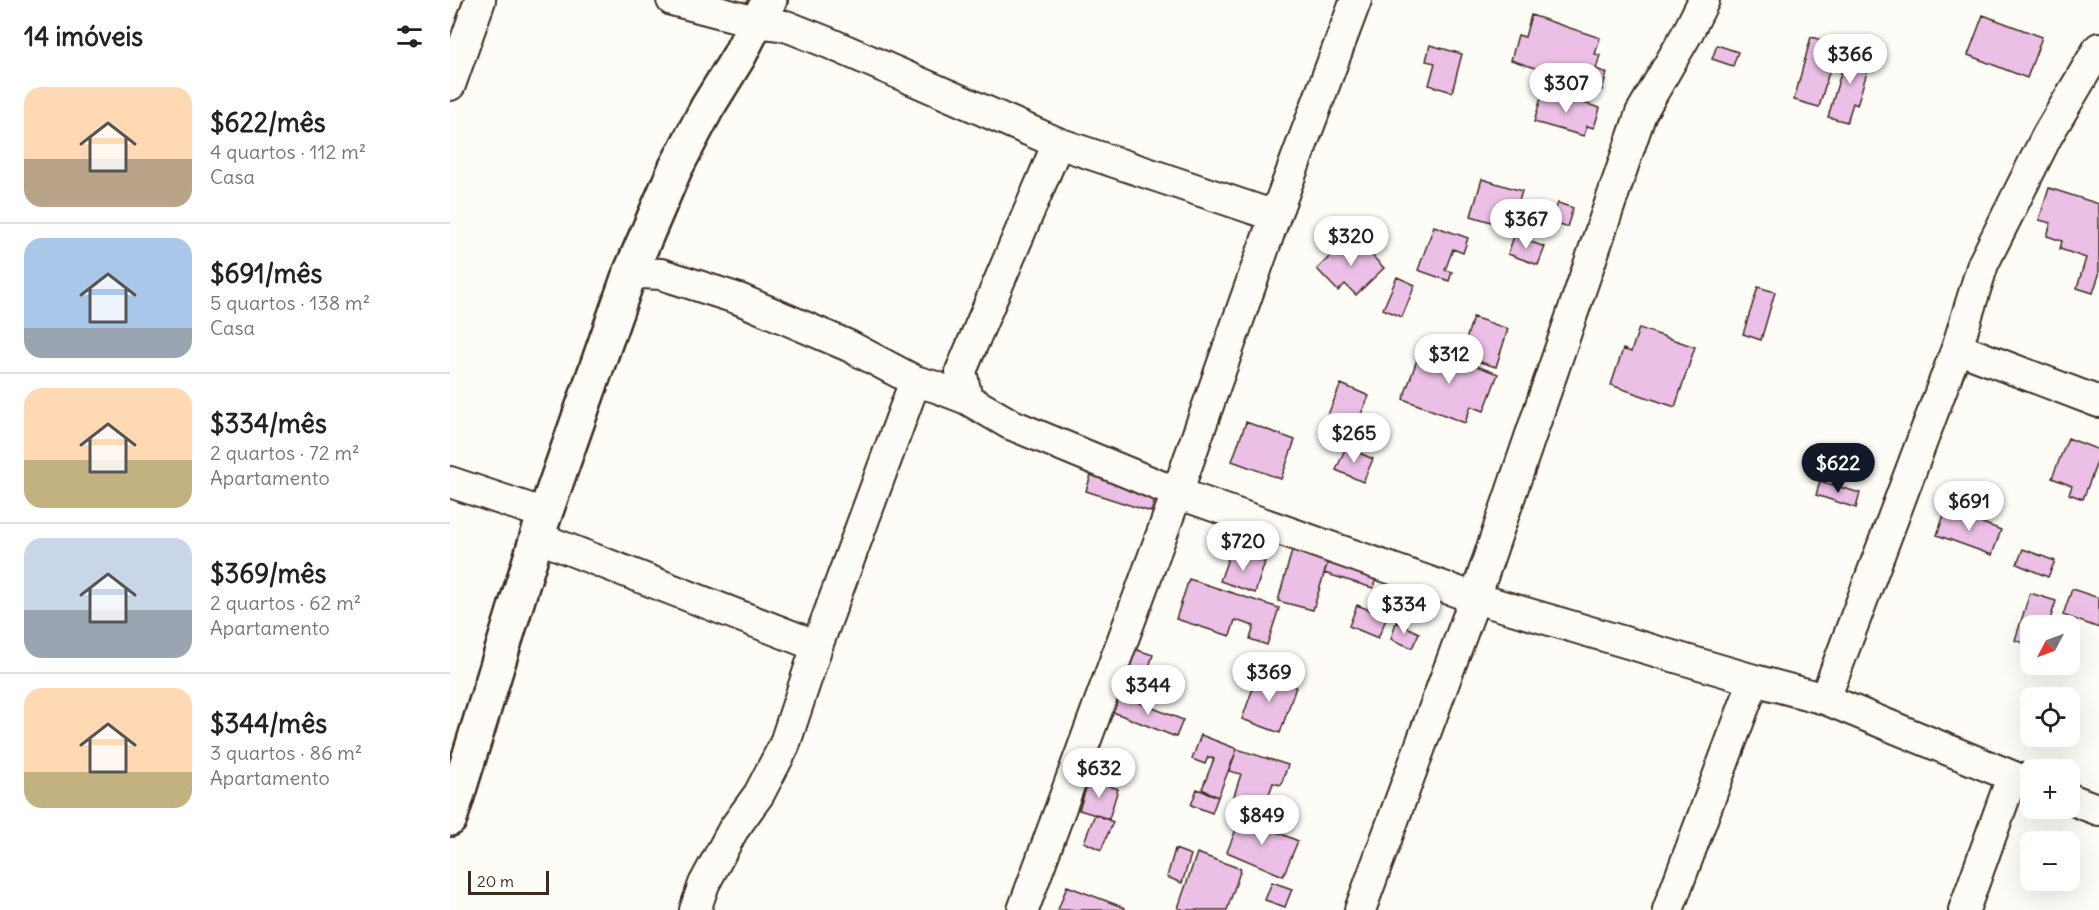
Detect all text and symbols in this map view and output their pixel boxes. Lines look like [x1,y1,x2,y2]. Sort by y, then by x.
text: 14 imóveis [24,20,143,53]
icon: filters [393,20,426,53]
pin: $366 [1814,34,1886,85]
text: $366 [1827,41,1873,66]
pin: $307 [1530,63,1602,114]
text: $307 [1543,70,1589,95]
text: $622/mês [210,106,326,139]
icon: home [72,111,144,183]
text: 4 quartos · 112 m² [210,139,366,164]
text: Casa [210,164,255,189]
pin: $367 [1490,199,1562,250]
text: $367 [1504,206,1548,231]
pin: $320 [1315,216,1387,267]
text: $320 [1328,223,1374,248]
text: $691/mês [210,257,322,290]
icon: home [72,262,144,334]
text: 5 quartos · 138 m² [210,290,370,315]
text: Casa [210,315,255,340]
pin: $312 [1413,334,1485,385]
text: $312 [1428,341,1470,366]
text: $334/mês [210,407,327,440]
icon: home [72,412,144,484]
pin: $265 [1318,413,1390,464]
text: $265 [1331,420,1377,445]
text: 2 quartos · 72 m² [210,440,360,465]
pin: $622 [1802,443,1874,494]
text: $622 [1816,450,1860,475]
text: Apartamento [210,465,330,490]
pin: $691 [1933,481,2005,532]
text: $691 [1948,488,1990,513]
pin: $720 [1207,521,1279,572]
text: $720 [1221,528,1266,553]
text: $369/mês [210,557,326,590]
icon: home [72,562,144,634]
pin: $334 [1368,584,1440,635]
text: 2 quartos · 62 m² [210,590,361,615]
text: $334 [1381,591,1427,616]
text: Apartamento [210,615,330,640]
north arrow [2020,615,2080,675]
map controls [2020,615,2080,891]
pin: $369 [1233,652,1305,703]
text: $369 [1246,659,1292,684]
pin: $344 [1112,665,1184,716]
text: $344 [1125,672,1171,697]
button: locate [2020,687,2080,747]
text: $344/mês [210,707,327,740]
icon: home [72,712,144,784]
text: 3 quartos · 86 m² [210,740,362,765]
pin: $632 [1063,748,1135,799]
text: $632 [1077,755,1121,780]
button: + [2020,759,2080,819]
text: Apartamento [210,765,330,790]
pin: $849 [1226,795,1298,846]
text: $849 [1239,802,1285,827]
button: − [2020,831,2080,891]
scale bar [468,868,549,896]
text: 20 m [477,871,514,891]

